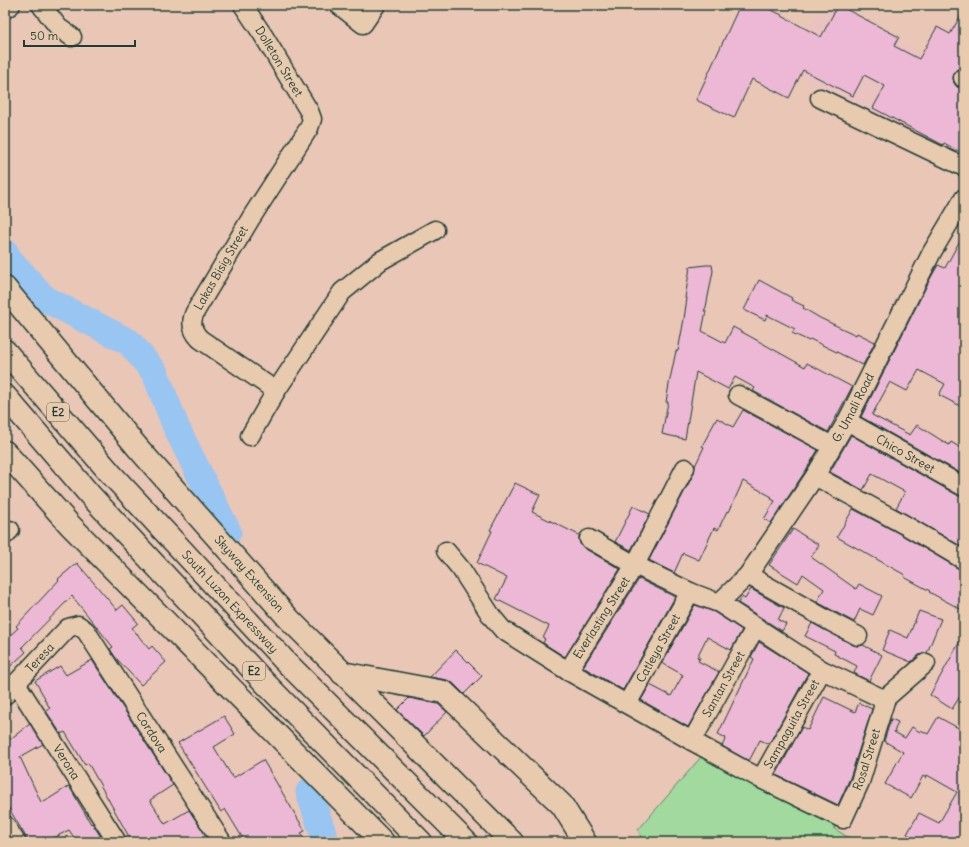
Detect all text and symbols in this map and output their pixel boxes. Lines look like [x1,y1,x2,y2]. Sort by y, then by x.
scale bar [24,22,135,48]
street label: Dolleton Street [252,23,307,99]
text: 50 m [30,28,59,43]
street label: Lakas Bisig Street [190,223,251,313]
street label: G. Umali Road [828,371,877,445]
road number: E2 [47,403,69,421]
street label: Chico Street [874,431,938,476]
street label: Skyway Extension [212,532,288,615]
street label: South Luzon Expressway [179,547,282,656]
street label: Everlasting Street [570,574,633,661]
street label: Catleya Street [633,611,683,685]
street label: Teresa [22,639,57,675]
street label: Santan Street [699,648,748,720]
road number: E2 [243,662,265,680]
street label: Sampaguita Street [760,676,822,771]
street label: Cordova [133,709,171,755]
street label: Rosal Street [849,727,883,793]
street label: Verona [50,742,84,783]

